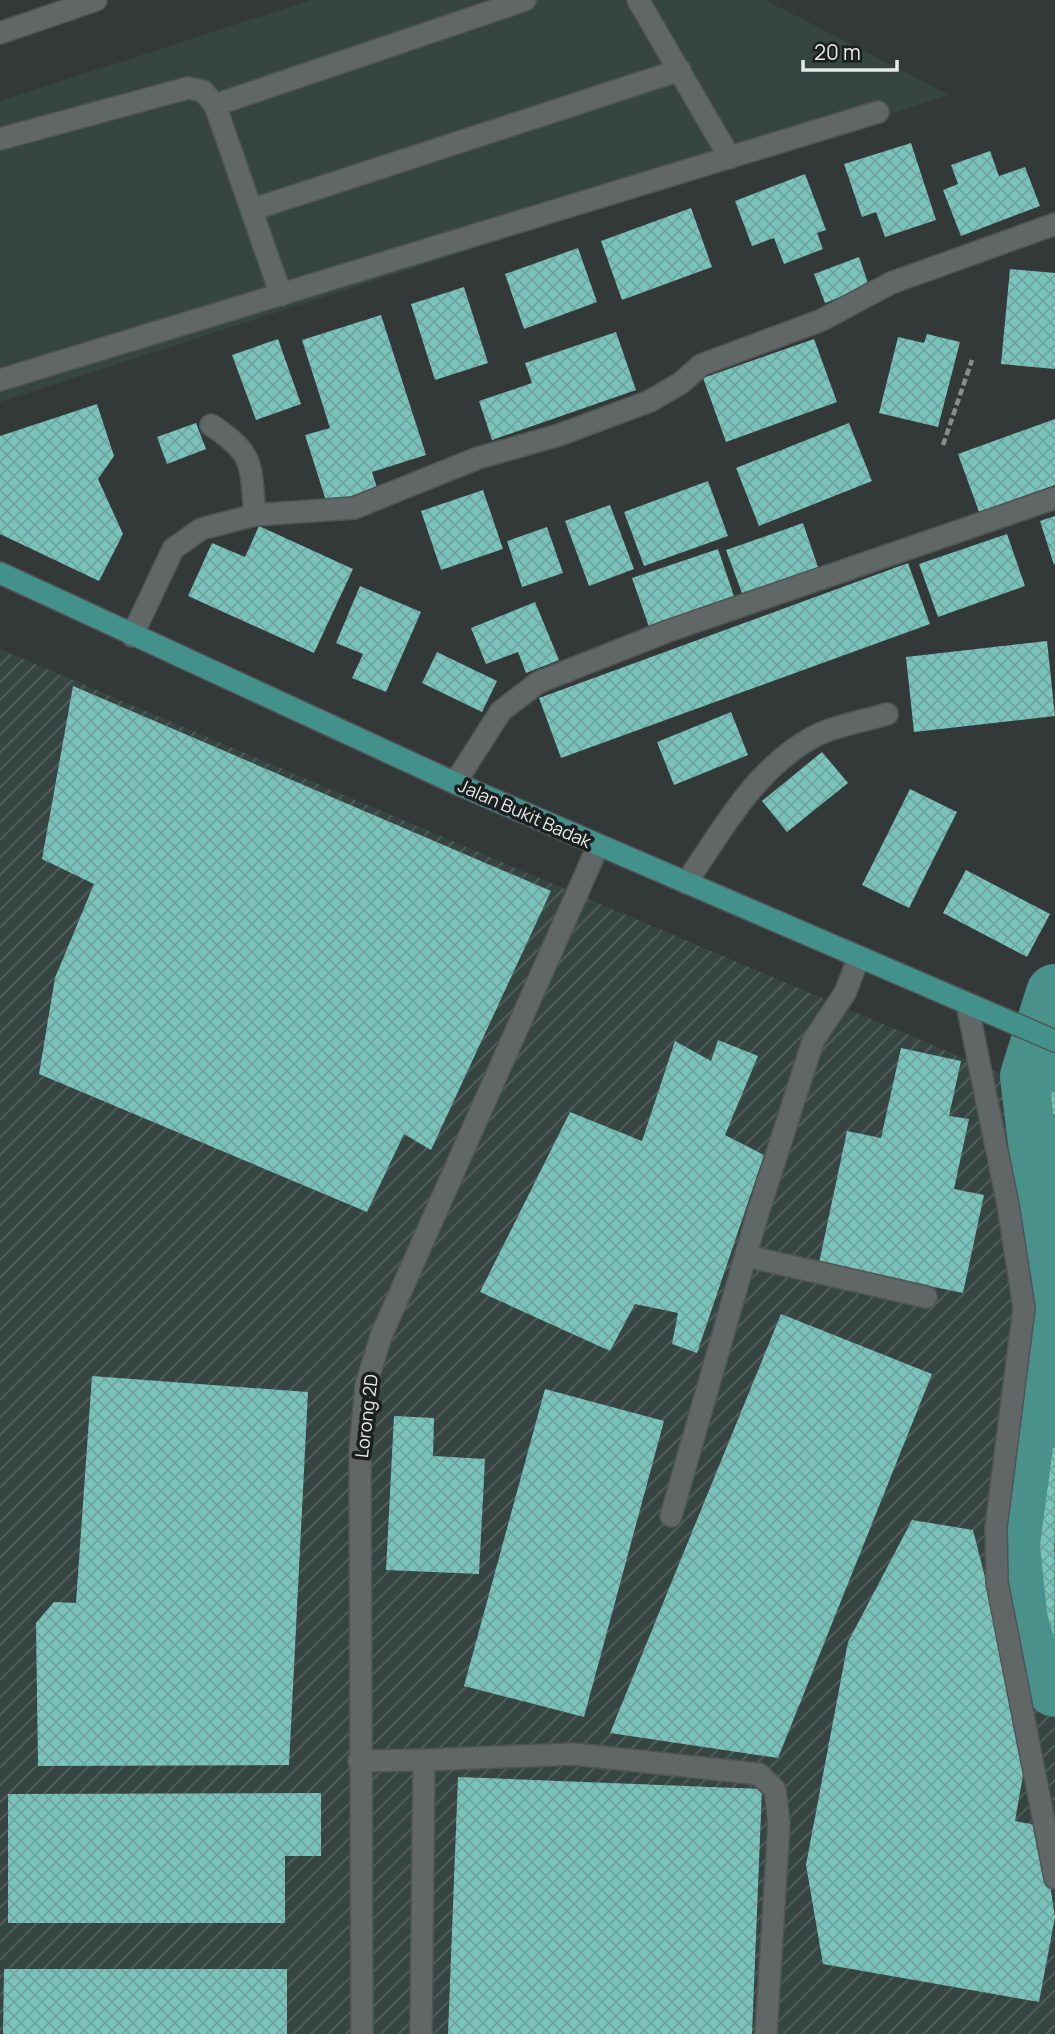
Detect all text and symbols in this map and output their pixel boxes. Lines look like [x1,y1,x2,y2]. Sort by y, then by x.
scale bar [803,28,898,72]
text: 20 m [814,38,861,66]
street label: Jalan Bukit Badak [455,773,596,854]
street label: Lorong 2D [349,1373,383,1459]

